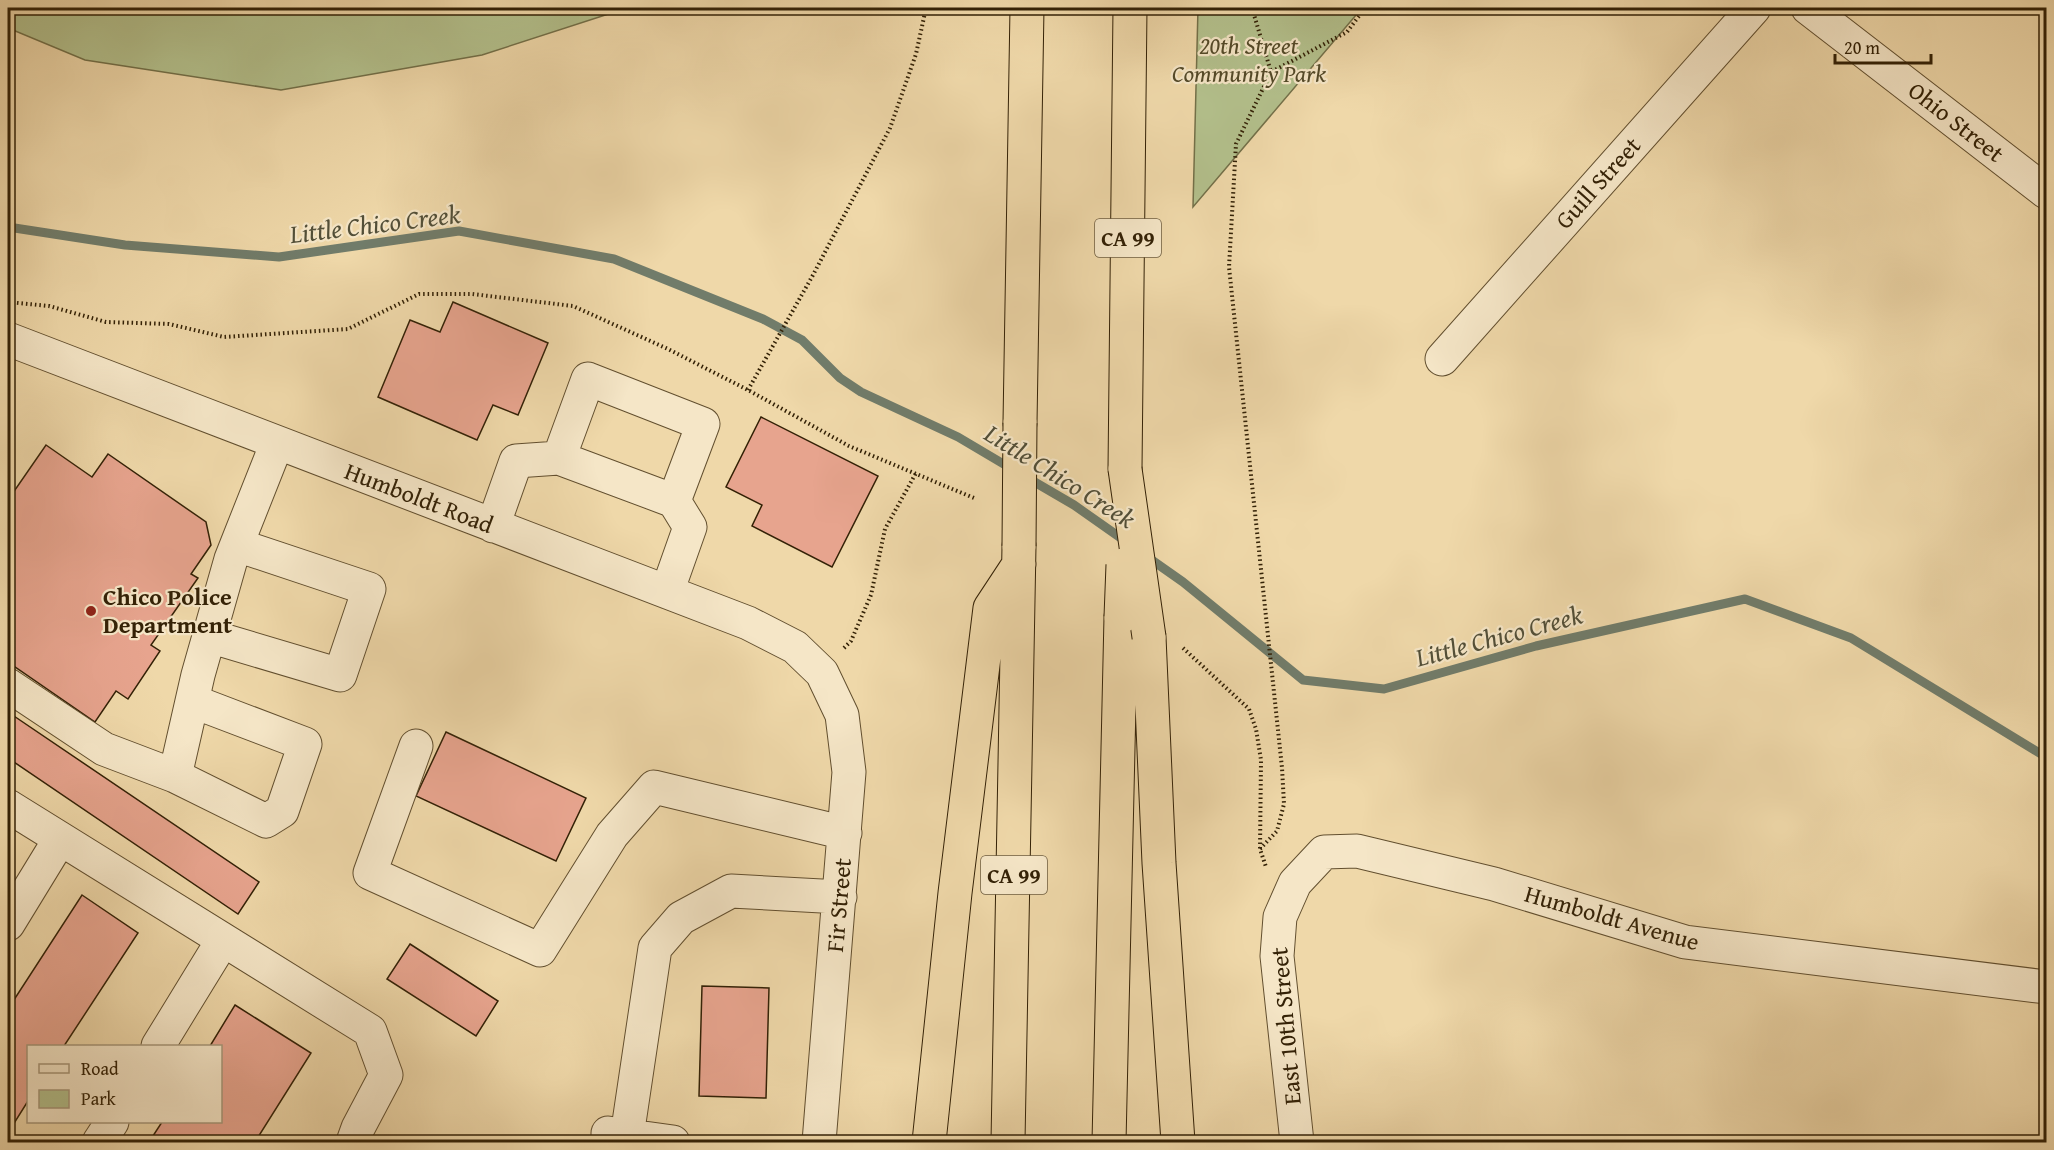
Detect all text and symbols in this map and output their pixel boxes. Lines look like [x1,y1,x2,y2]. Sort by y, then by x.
scale bar [1835,27,1931,65]
park label: 20th Street Community Park [1172,28,1326,91]
text: 20 m [1844,34,1880,61]
street label: Ohio Street [1901,73,2012,171]
street label: Guill Street [1547,128,1649,236]
water label: Little Chico Creek [287,194,462,253]
road number: CA 99 [1095,219,1161,257]
water label: Little Chico Creek [976,413,1143,538]
street label: Humboldt Road [340,453,499,542]
place label: Chico Police Department [103,579,232,642]
water label: Little Chico Creek [1410,594,1587,677]
marker: Chico Police Department [84,604,98,618]
street label: Fir Street [817,856,860,953]
road number: CA 99 [981,856,1047,894]
street label: Humboldt Avenue [1521,876,1704,959]
street label: East 10th Street [1261,945,1310,1106]
legend [27,1045,222,1123]
text: Road [81,1055,119,1082]
text: Park [81,1085,117,1112]

